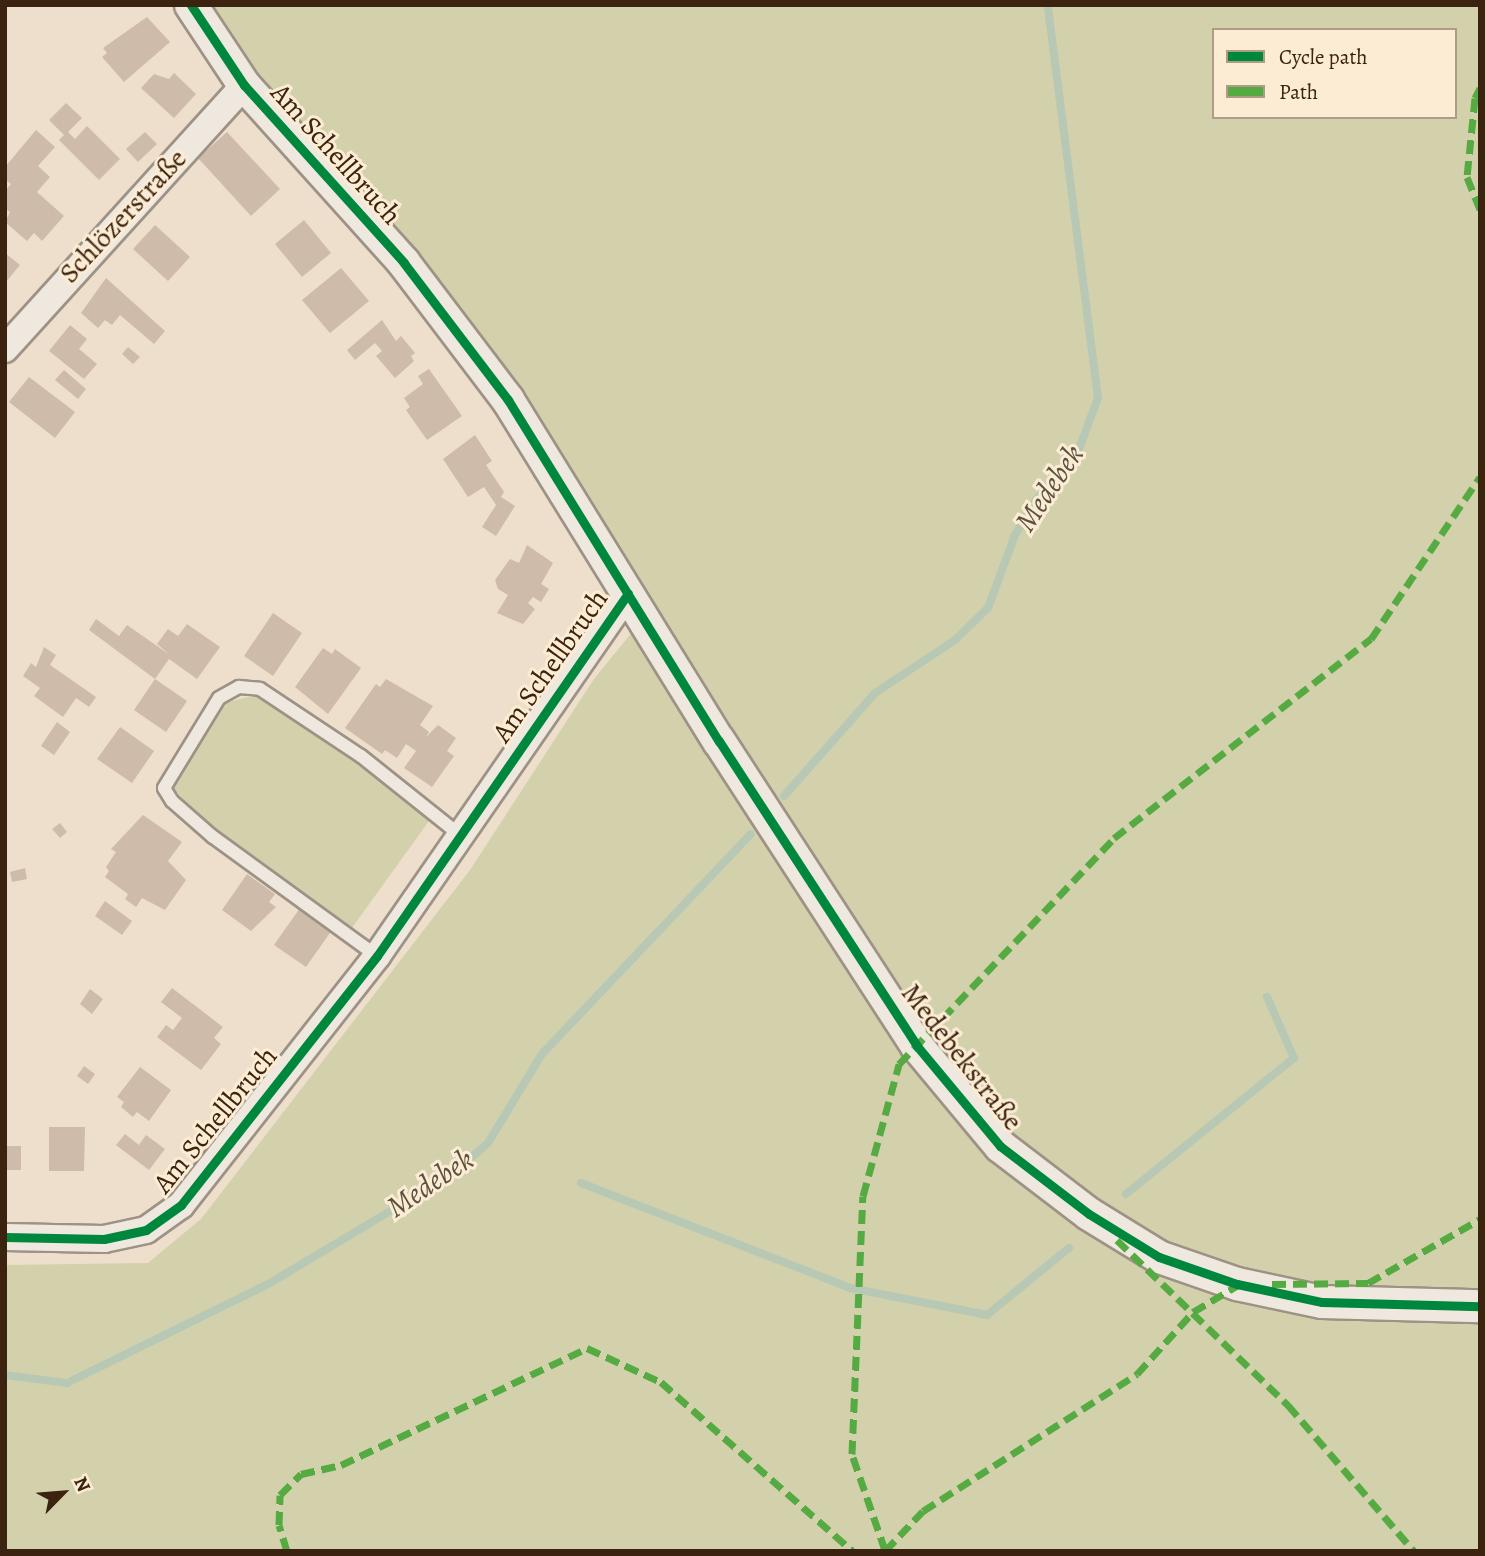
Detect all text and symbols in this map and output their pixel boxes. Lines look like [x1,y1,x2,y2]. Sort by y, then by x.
legend [1212,28,1457,119]
text: Cycle path [1279,43,1368,71]
street label: Am Schellbruch [264,76,408,232]
text: Path [1279,78,1318,106]
street label: Schlözerstraße [52,142,194,290]
water label: Medebek [1007,438,1091,538]
street label: Am Schellbruch [485,583,615,749]
street label: Medebekstraße [894,977,1030,1137]
street label: Am Schellbruch [146,1040,284,1200]
water label: Medebek [380,1141,480,1225]
north arrow [28,1458,98,1528]
text: N [67,1472,97,1496]

